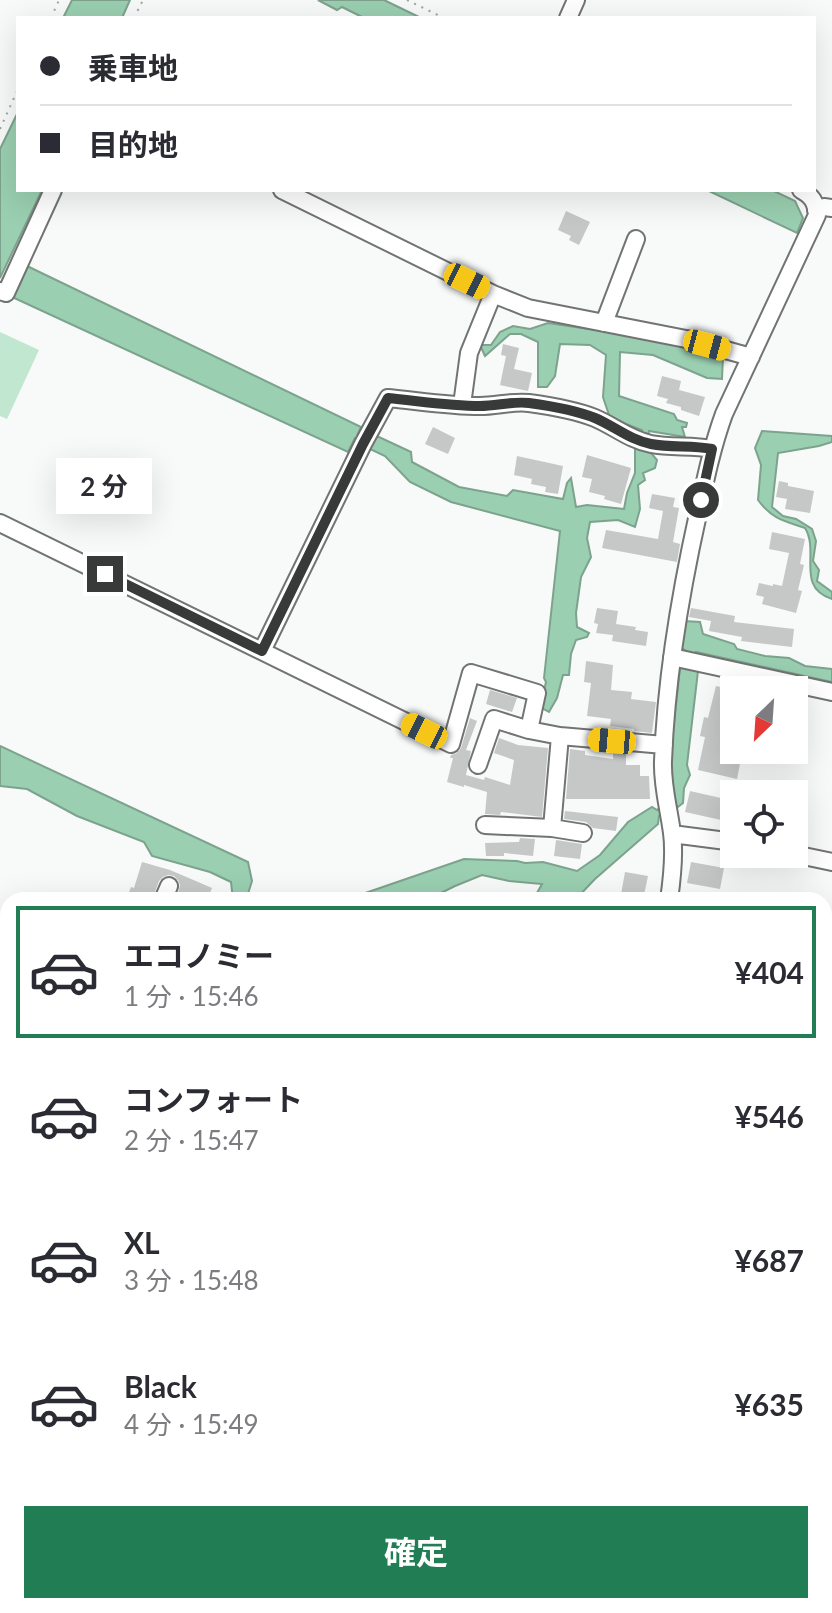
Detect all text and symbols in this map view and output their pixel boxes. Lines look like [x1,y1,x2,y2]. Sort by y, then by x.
text: 乗車地 [88,49,178,85]
text: 目的地 [88,126,178,162]
car [440,260,494,302]
car [681,327,733,363]
callout: 2 分 [57,458,153,514]
text: 2 分 [80,470,128,502]
route start [683,482,719,518]
route end [87,556,123,592]
north arrow [720,676,808,764]
map controls [720,676,808,868]
car [397,710,451,752]
car [587,727,637,755]
button: locate [720,780,808,868]
icon: car [28,936,100,1008]
text: エコノミー [124,937,274,973]
text: ¥404 [734,954,804,990]
text: 1 分 · 15:46 [124,980,259,1012]
icon: car [28,1080,100,1152]
text: コンフォート [124,1081,303,1117]
text: ¥546 [734,1098,804,1134]
text: 2 分 · 15:47 [124,1124,259,1156]
icon: car [28,1224,100,1296]
text: XL [124,1224,160,1260]
text: ¥687 [734,1242,804,1278]
text: 3 分 · 15:48 [124,1264,259,1296]
icon: car [28,1368,100,1440]
text: Black [124,1368,197,1404]
text: ¥635 [734,1386,804,1422]
text: 4 分 · 15:49 [124,1408,259,1440]
button: 確定 [24,1506,808,1598]

